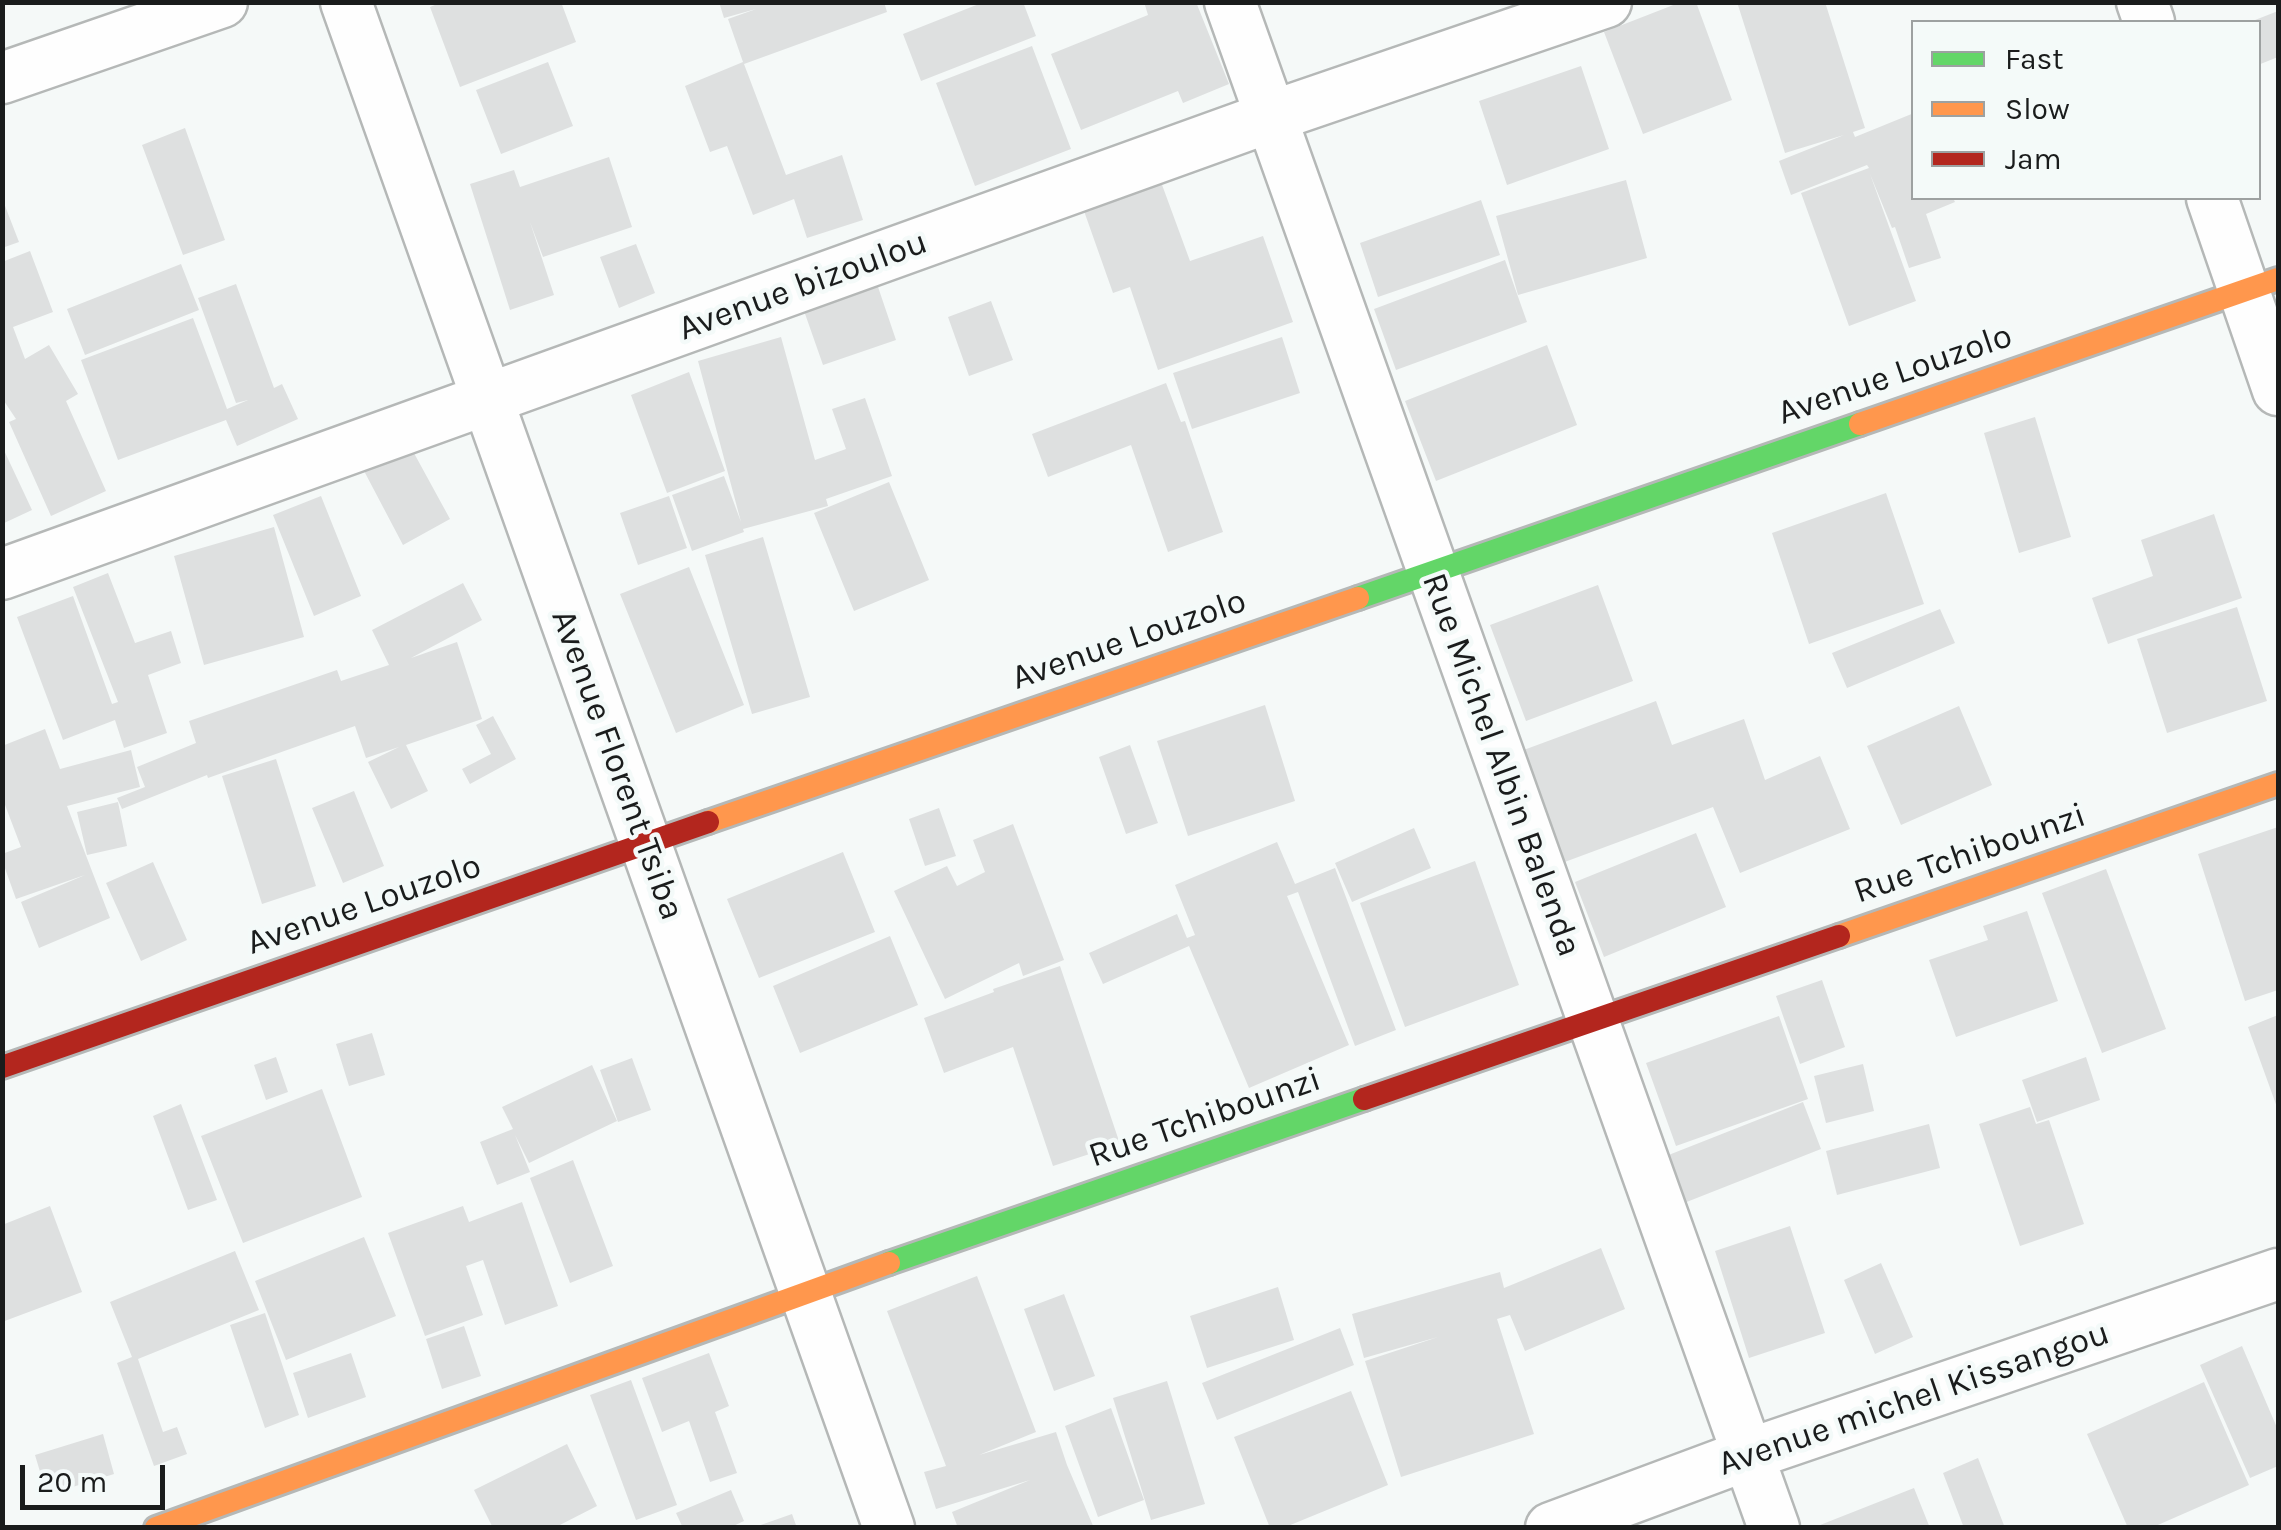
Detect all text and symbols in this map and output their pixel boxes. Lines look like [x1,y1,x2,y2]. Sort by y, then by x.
legend [1911,20,2261,200]
text: Fast [2005,41,2064,77]
text: Slow [2005,91,2070,127]
text: Jam [2005,141,2062,177]
street label: Avenue bizoulou [673,222,933,350]
street label: Avenue Louzolo [1772,315,2018,435]
street label: Rue Michel Albin Balenda [1412,568,1590,962]
street label: Avenue Louzolo [1006,580,1252,700]
street label: Avenue Florent Tsiba [541,604,693,926]
street label: Rue Tchibounzi [1848,795,2092,913]
street label: Avenue Louzolo [241,845,487,965]
street label: Rue Tchibounzi [1083,1059,1327,1177]
street label: Avenue michel Kissangou [1713,1312,2115,1486]
scale bar [25,1445,170,1507]
text: 20 m [37,1464,107,1500]

